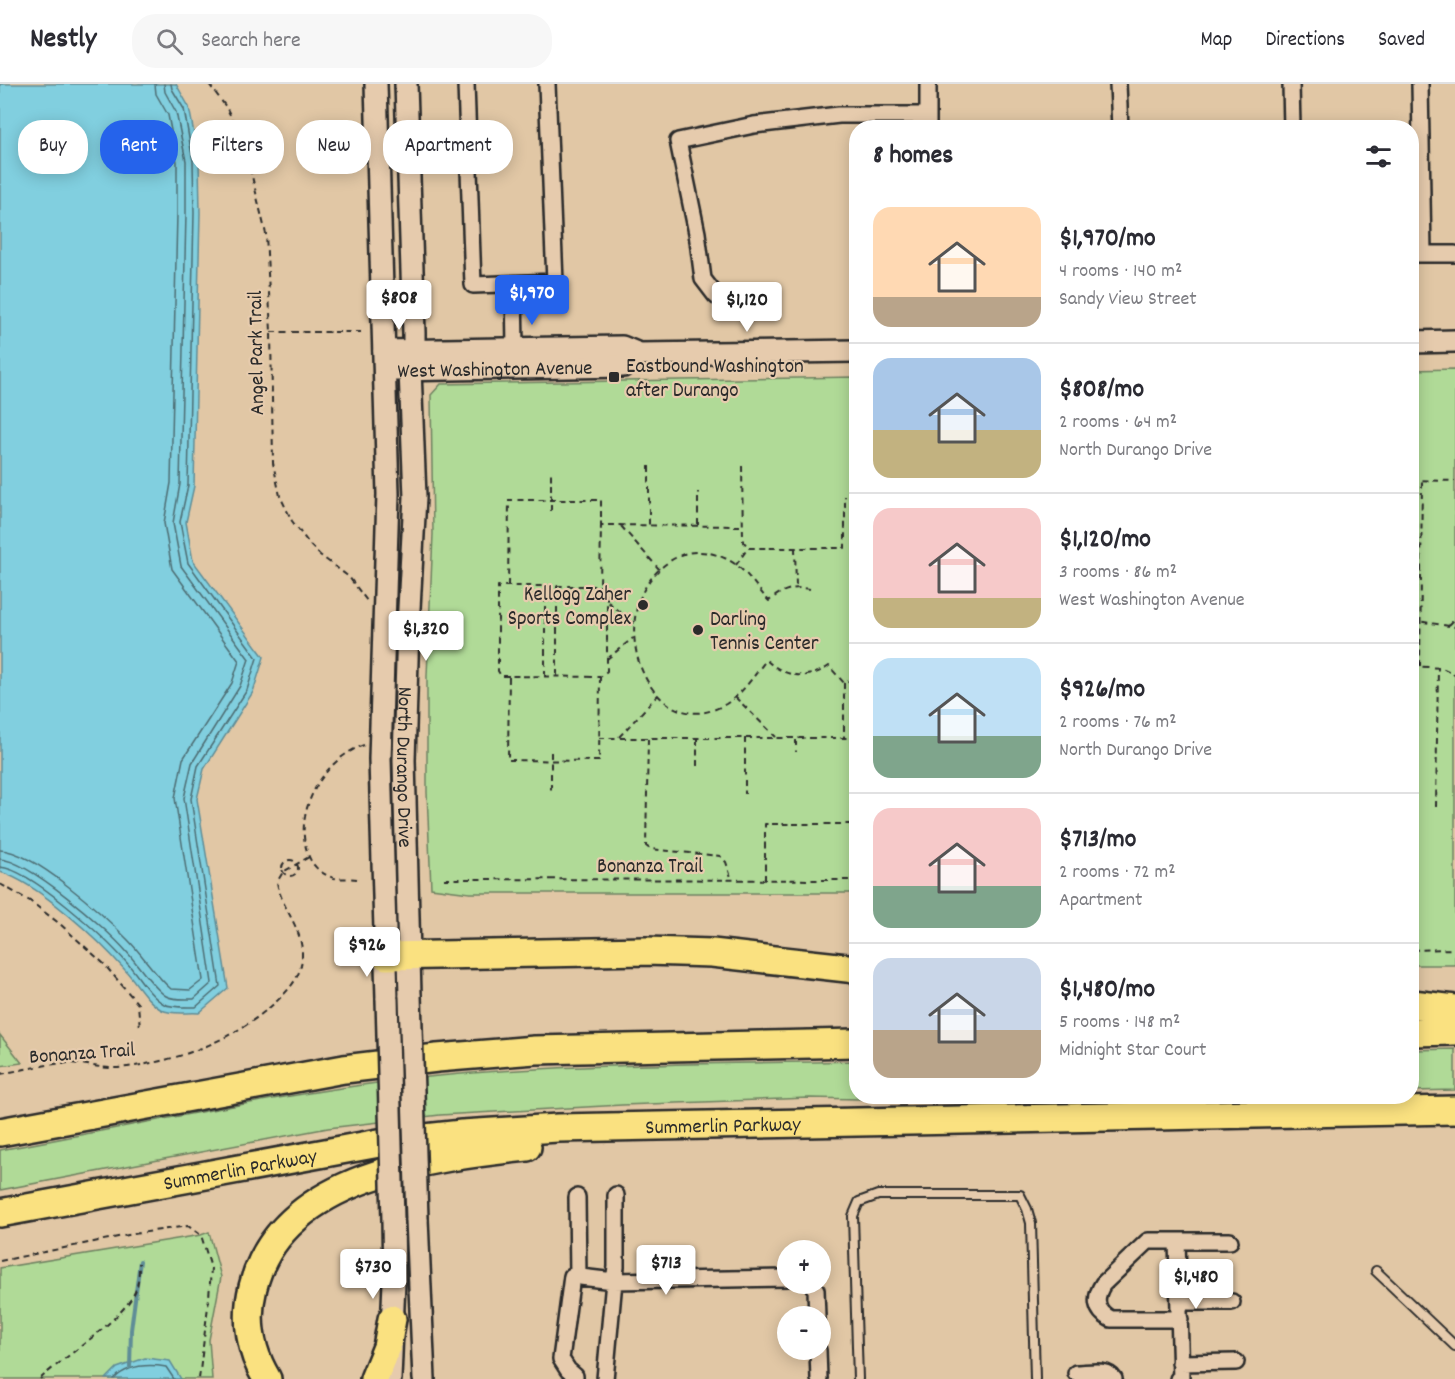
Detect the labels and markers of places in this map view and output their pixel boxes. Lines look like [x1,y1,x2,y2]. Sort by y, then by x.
pin: $1,970 [483,275,581,326]
pin: $808 [363,280,435,331]
pin: $1,120 [698,282,796,333]
place label: Eastbound Washington after Durango [626,353,804,407]
marker: Eastbound Washington after Durango [607,370,621,384]
place label: Kellogg Zaher Sports Complex [508,581,631,635]
marker: Kellogg Zaher Sports Complex [636,598,650,612]
place label: Darling Tennis Center [710,606,819,660]
pin: $1,320 [377,611,475,662]
marker: Darling Tennis Center [691,623,705,637]
pin: $926 [331,927,403,978]
pin: $713 [630,1245,702,1296]
pin: $730 [337,1249,409,1300]
pin: $1,480 [1147,1259,1245,1310]

